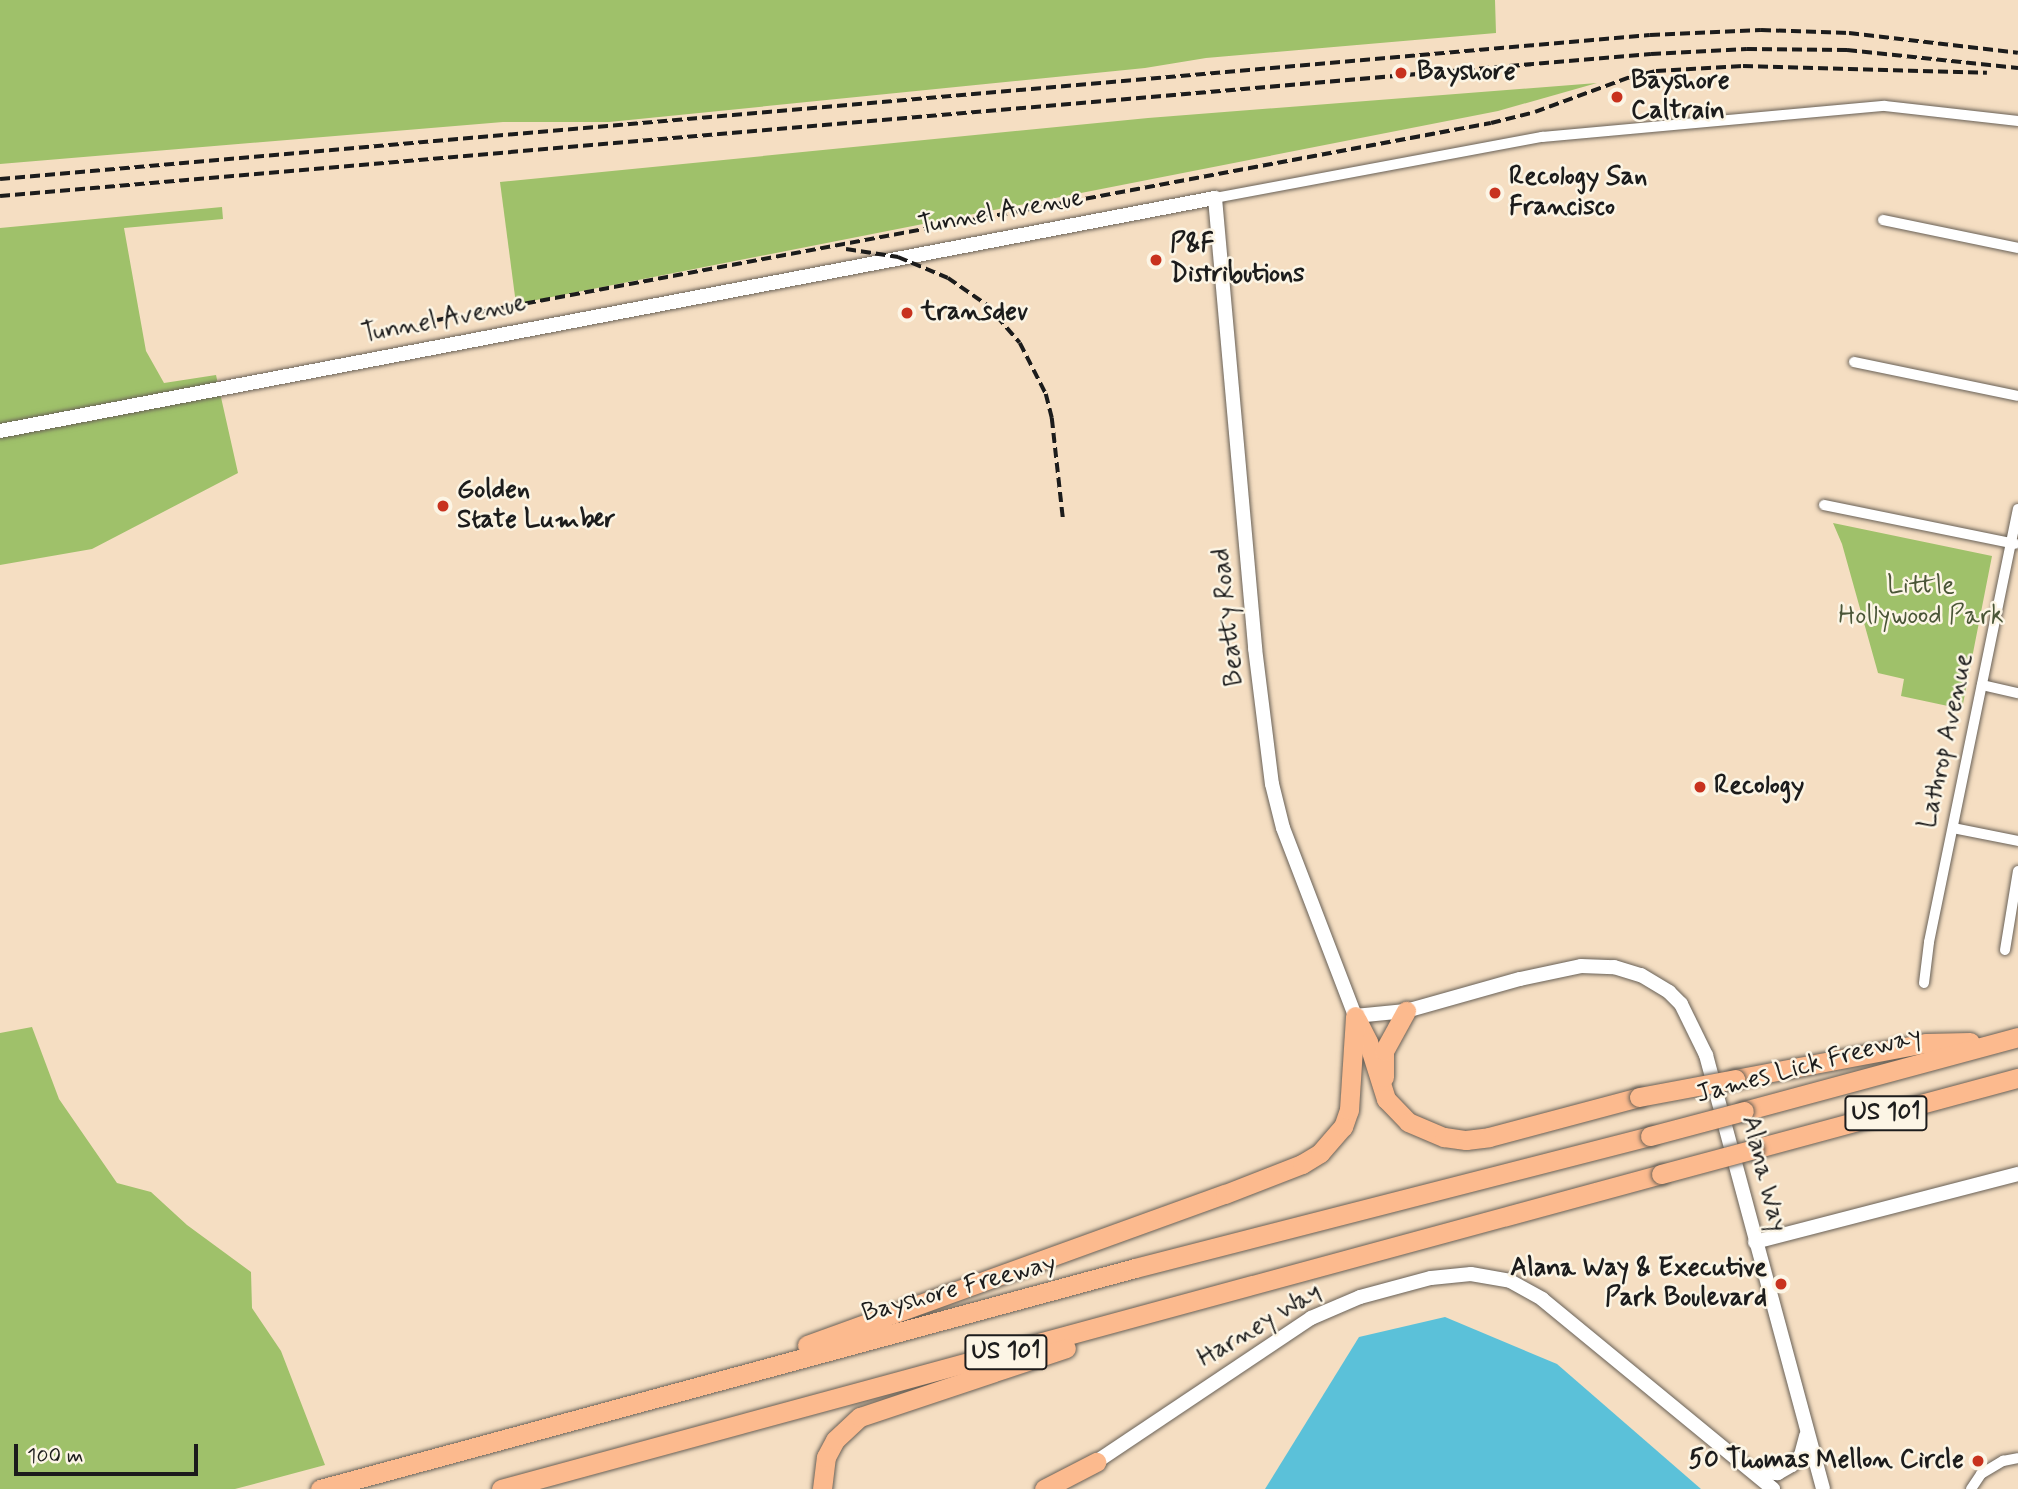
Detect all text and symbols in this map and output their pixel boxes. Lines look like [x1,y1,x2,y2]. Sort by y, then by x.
place label: Bayshore [1417,57,1516,89]
marker: Bayshore [1391,63,1411,83]
place label: Bayshore Caltrain [1631,66,1730,128]
marker: Bayshore Caltrain [1609,89,1625,105]
place label: Recology San Francisco [1509,162,1649,224]
street label: Tunnel Avenue [917,183,1085,243]
marker: Recology San Francisco [1487,185,1503,201]
place label: P&F Distributions [1170,229,1305,290]
marker: P&F Distributions [1148,252,1164,268]
street label: Tunnel Avenue [360,289,528,351]
place label: transdev [921,297,1028,329]
marker: transdev [899,305,915,321]
place label: Golden State Lumber [457,475,612,536]
marker: Golden State Lumber [435,498,451,514]
street label: Beatty Road [1206,546,1252,688]
park label: Little Hollywood Park [1840,571,2002,632]
street label: Lathrop Avenue [1914,654,1980,828]
place label: Recology [1714,771,1804,803]
marker: Recology [1692,779,1708,795]
street label: James Lick Freeway [1693,1021,1925,1111]
road number: US 101 [1844,1092,1928,1134]
street label: Alana Way [1733,1111,1793,1237]
street label: Bayshore Freeway [858,1248,1060,1330]
place label: Alana Way & Executive Park Boulevard [1506,1253,1767,1314]
street label: Harney Way [1191,1276,1329,1376]
marker: Alana Way & Executive Park Boulevard [1773,1276,1789,1292]
road number: US 101 [964,1332,1048,1372]
scale bar [18,1430,201,1474]
text: 100 m [27,1442,83,1470]
place label: 50 Thomas Mellon Circle [1694,1445,1964,1477]
marker: 50 Thomas Mellon Circle [1970,1453,1986,1469]

